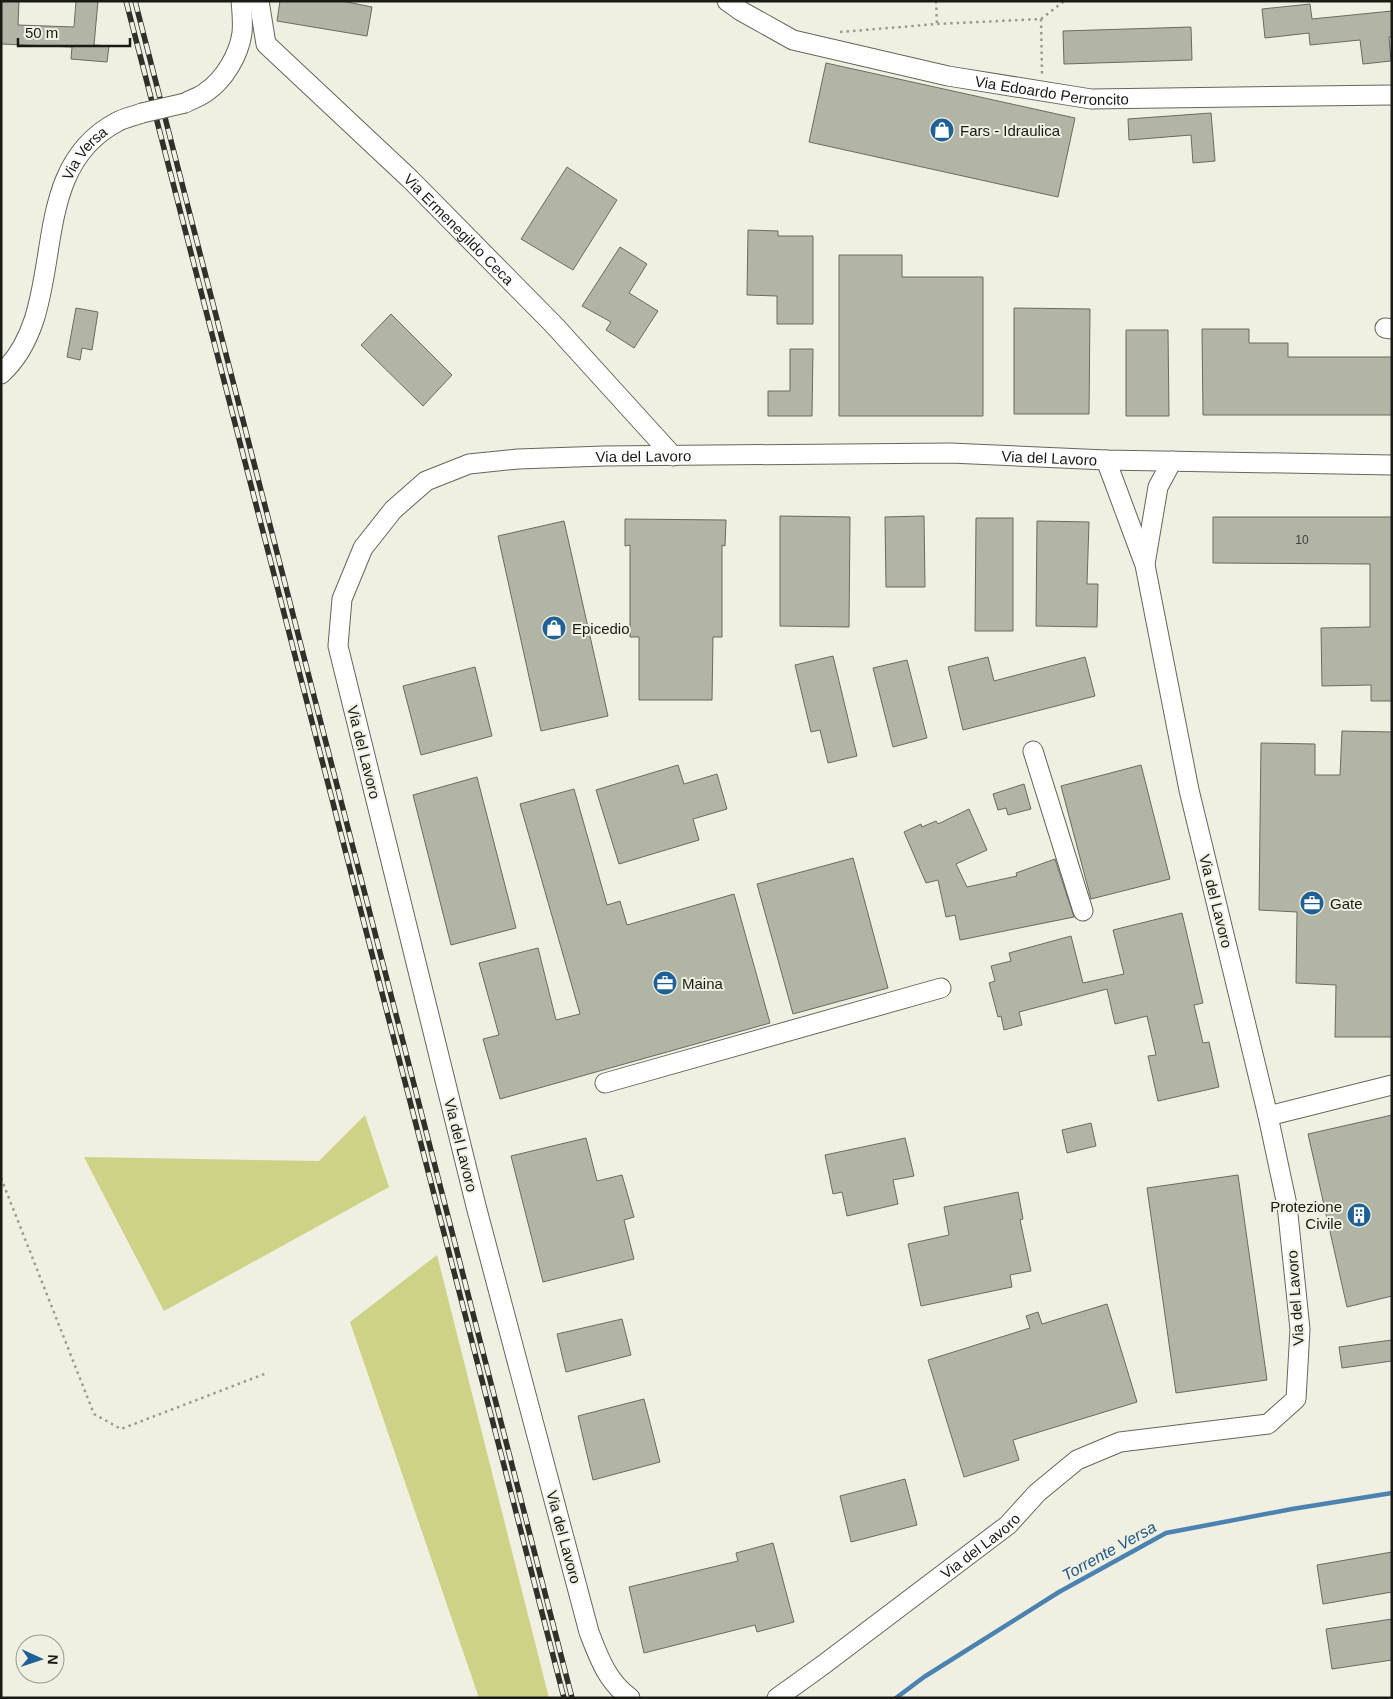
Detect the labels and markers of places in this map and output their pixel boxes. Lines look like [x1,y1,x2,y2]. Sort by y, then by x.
shop icon: Fars - Idraulica [929,117,955,143]
place label: Fars - Idraulica [960,122,1061,139]
shop icon: Epicedio [541,615,567,641]
place label: Epicedio [572,620,630,637]
office icon: Gate [1299,890,1325,916]
place label: Gate [1330,895,1363,912]
office icon: Maina [652,970,678,996]
place label: Maina [682,975,724,992]
place label: Protezione Civile [1270,1198,1342,1232]
building icon: Protezione Civile [1346,1202,1372,1228]

